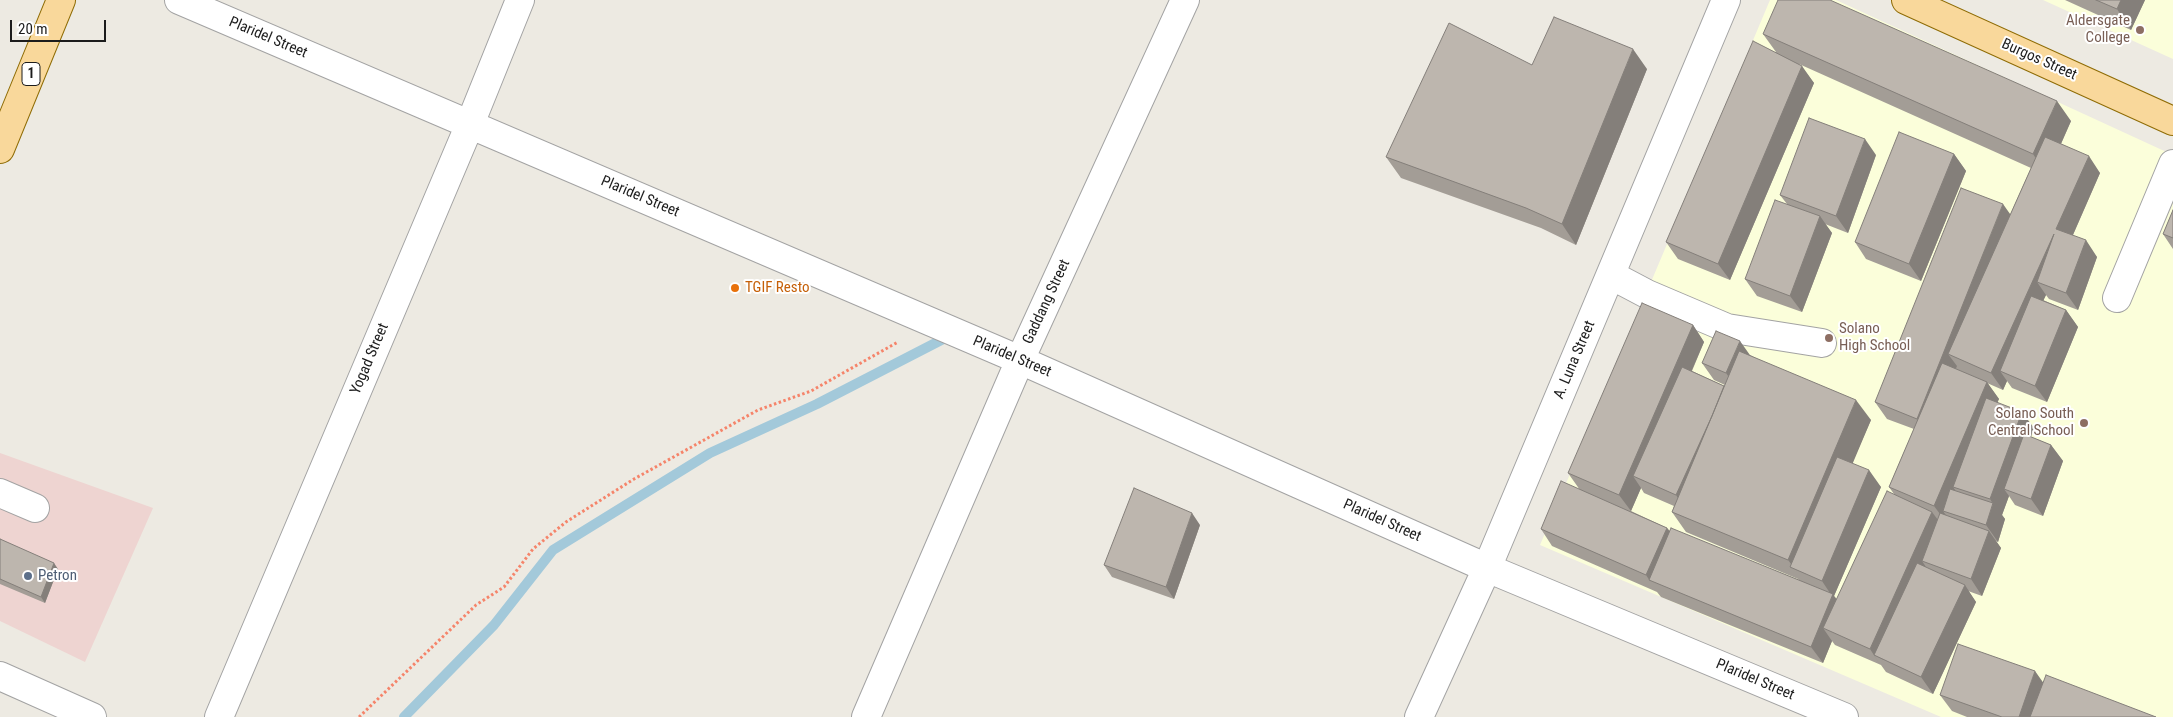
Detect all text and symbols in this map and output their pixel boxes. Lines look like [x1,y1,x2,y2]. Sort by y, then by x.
scale bar [12,10,109,42]
place label: Aldersgate College [2066,12,2130,47]
street label: Plaridel Street [226,13,310,63]
text: 20 m [18,20,48,38]
marker: Aldersgate College [2134,24,2146,36]
street label: Burgos Street [1999,35,2079,85]
road number: 1 [22,62,40,86]
street label: Plaridel Street [598,172,682,222]
street label: Gaddang Street [1020,257,1074,347]
place label: TGIF Resto [745,279,810,297]
marker: TGIF Resto [729,282,741,294]
street label: A. Luna Street [1550,318,1600,402]
place label: Solano High School [1839,320,1910,355]
street label: Yogad Street [347,321,393,397]
street label: Plaridel Street [970,332,1054,382]
marker: Solano High School [1823,332,1835,344]
place label: Solano South Central School [1988,405,2074,440]
marker: Solano South Central School [2078,417,2090,429]
street label: Plaridel Street [1340,496,1424,546]
place label: Petron [38,567,77,585]
marker: Petron [22,570,34,582]
street label: Plaridel Street [1713,655,1797,705]

